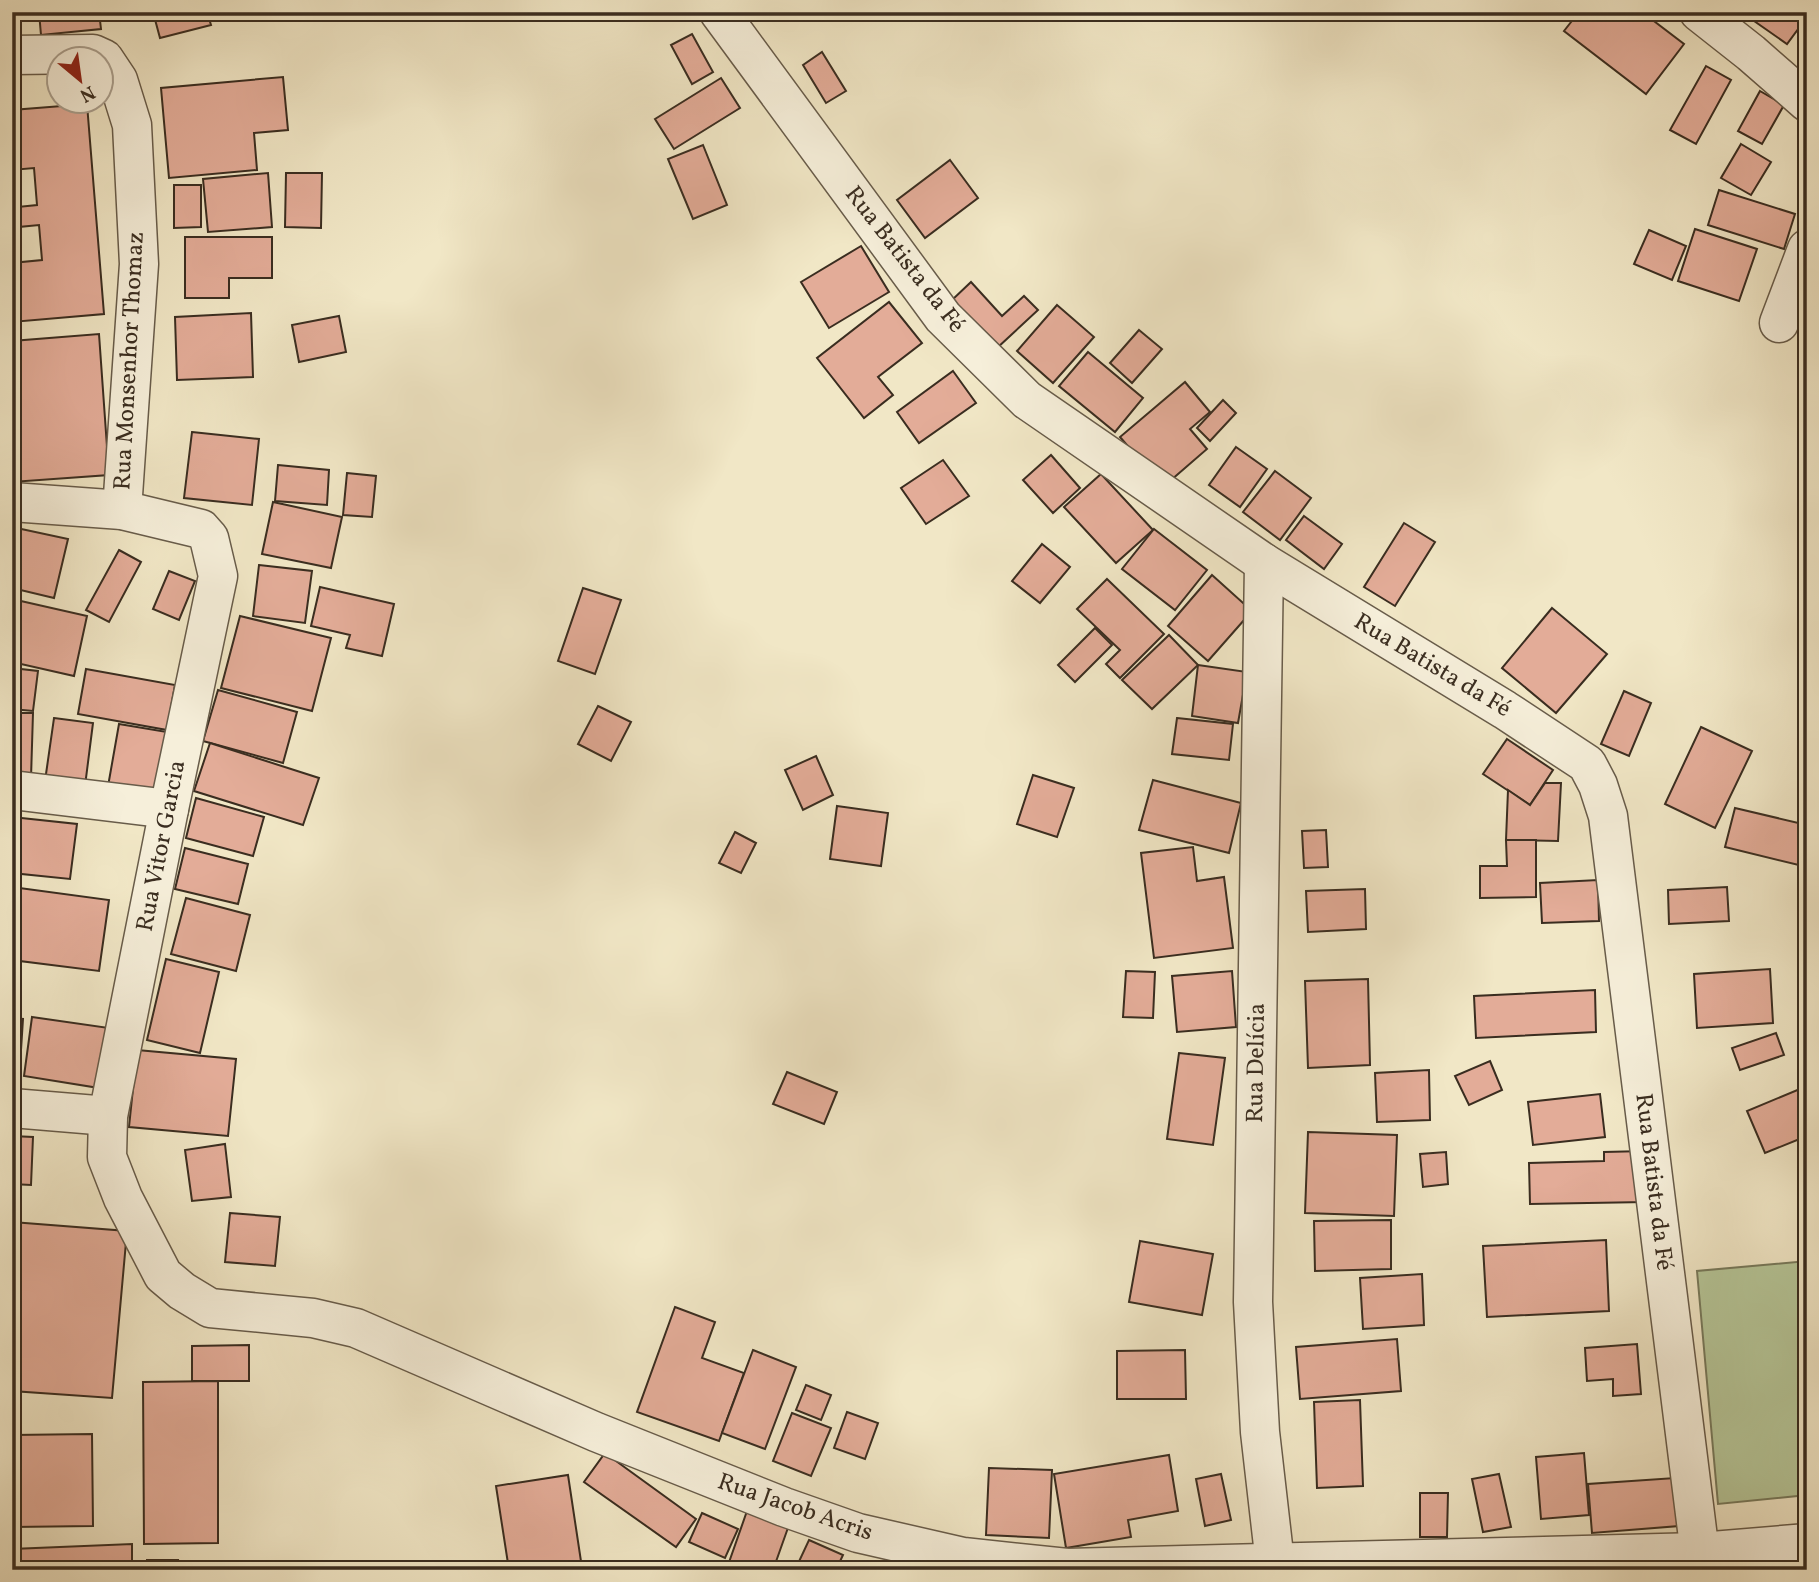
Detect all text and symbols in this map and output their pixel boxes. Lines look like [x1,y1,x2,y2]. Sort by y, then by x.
north arrow [46,46,116,116]
text: N [75,78,100,108]
street label: Rua Batista da Fé [836,179,972,341]
street label: Rua Monsenhor Thomaz [106,231,154,491]
street label: Rua Batista da Fé [1347,606,1517,726]
street label: Rua Vitor Garcia [129,757,195,935]
street label: Rua Delícia [1239,1003,1275,1123]
street label: Rua Batista da Fé [1625,1091,1681,1273]
street label: Rua Jacob Acris [713,1465,877,1551]

